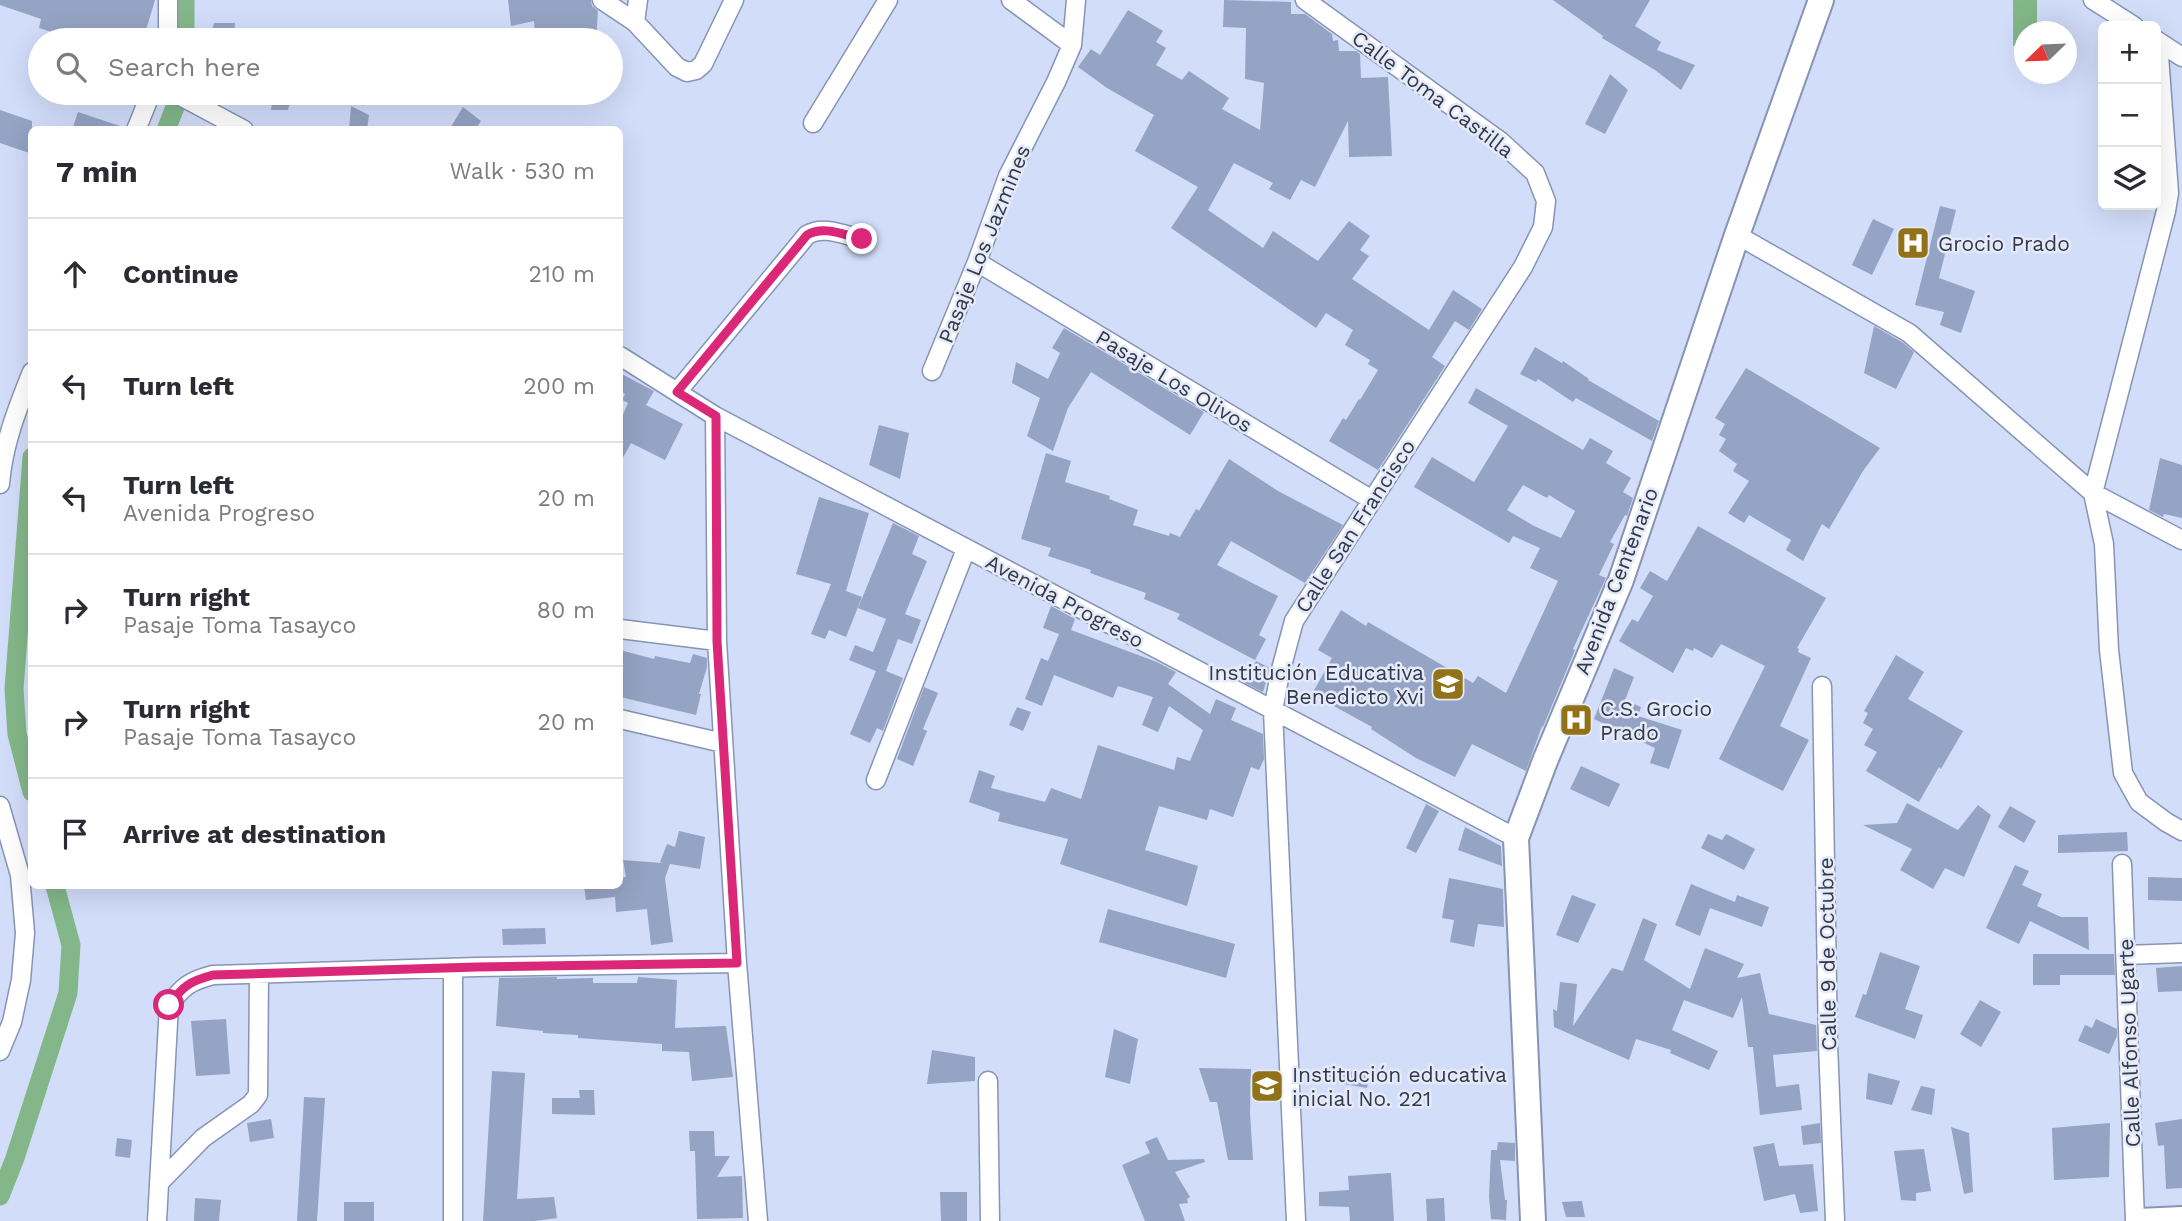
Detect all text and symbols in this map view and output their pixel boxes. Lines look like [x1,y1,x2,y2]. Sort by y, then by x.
north arrow [2014,21,2077,84]
map controls [2098,21,2161,210]
button: + [2098,21,2161,84]
street label: Calle Toma Castilla [1347,25,1519,163]
search box [28,28,623,105]
icon: search [52,48,90,86]
text: Search here [108,52,260,82]
button: − [2098,84,2161,147]
street label: Pasaje Los Jazmines [933,141,1035,347]
button: layers [2098,147,2161,210]
text: 7 min [56,154,138,189]
text: Walk · 530 m [449,158,595,185]
route end [846,223,877,254]
hospital icon: Grocio Prado [1894,224,1932,262]
place label: Grocio Prado [1938,231,2070,256]
icon: ahead [56,255,94,293]
text: Continue [123,259,239,289]
text: 210 m [529,261,595,288]
street label: Pasaje Los Olivos [1091,324,1257,438]
icon: left [56,367,94,405]
text: Turn left [123,371,234,401]
text: 200 m [523,373,595,400]
street label: Calle San Francisco [1290,435,1420,617]
text: Turn left [123,470,234,500]
icon: left [56,479,94,517]
street label: Avenida Centenario [1569,484,1663,678]
text: 20 m [538,485,595,512]
text: Avenida Progreso [123,500,315,527]
street label: Avenida Progreso [982,549,1148,653]
text: Turn right [123,582,250,612]
icon: right [56,591,94,629]
text: 80 m [537,597,595,624]
text: Pasaje Toma Tasayco [123,612,356,639]
place label: Institución Educativa Benedicto Xvi [1208,660,1424,709]
school or university icon: Institución Educativa Benedicto Xvi [1429,665,1467,703]
text: Turn right [123,694,250,724]
place label: C.S. Grocio Prado [1600,696,1712,745]
hospital icon: C.S. Grocio Prado [1557,701,1595,739]
icon: right [56,703,94,741]
text: 20 m [538,709,595,736]
text: Pasaje Toma Tasayco [123,724,356,751]
icon: arrive [56,815,94,853]
text: Arrive at destination [123,819,386,849]
street label: Calle 9 de Octubre [1813,857,1841,1051]
street label: Calle Alfonso Ugarte [2113,938,2145,1148]
route start [153,989,184,1020]
place label: Institución educativa inicial No. 221 [1292,1062,1507,1111]
school or university icon: Institución educativa inicial No. 221 [1248,1067,1286,1105]

